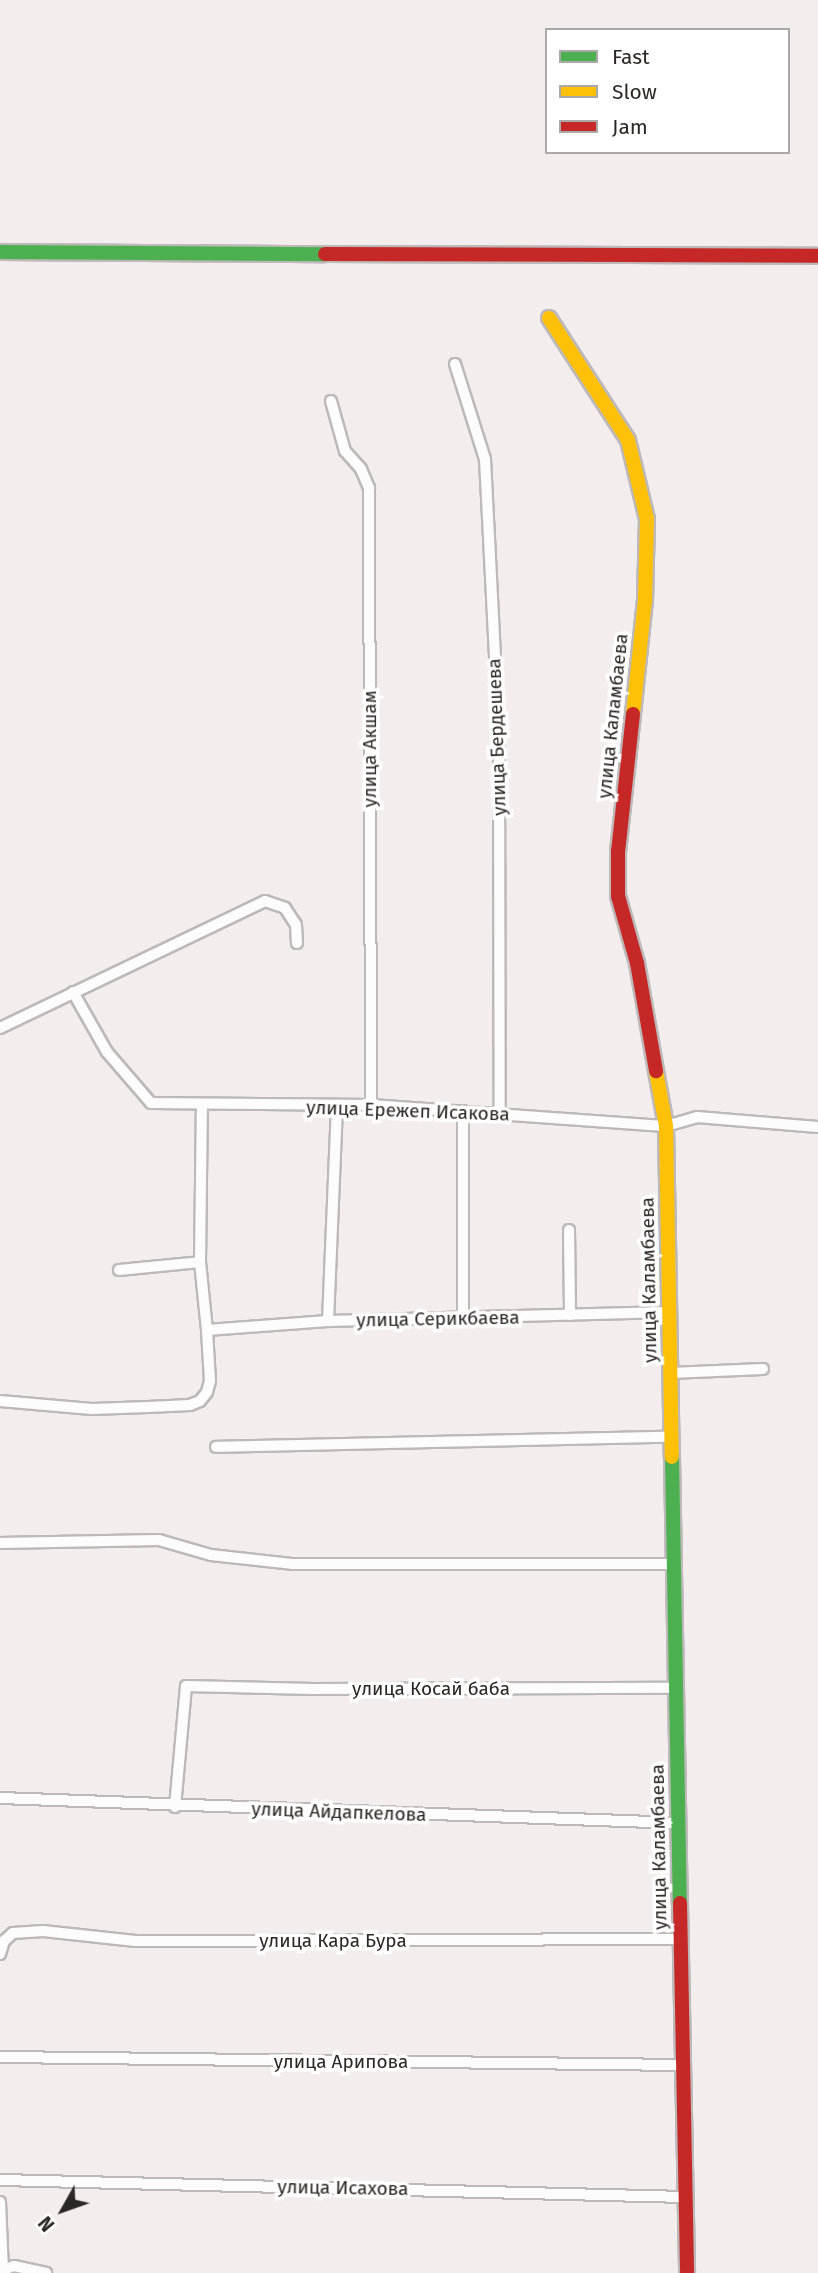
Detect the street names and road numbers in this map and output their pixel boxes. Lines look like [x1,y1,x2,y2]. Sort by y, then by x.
street label: улица Каламбаева [593,632,633,800]
street label: улица Бердешева [483,658,511,816]
street label: улица Акшам [359,691,381,807]
street label: улица Ережеп Исакова [306,1096,510,1126]
street label: улица Каламбаева [636,1197,662,1363]
street label: улица Серикбаева [356,1306,520,1332]
street label: улица Косай баба [352,1678,510,1700]
street label: улица Каламбаева [646,1764,672,1930]
street label: улица Айдапкелова [251,1798,427,1826]
street label: улица Кара Бура [259,1930,407,1952]
street label: улица Арипова [274,2051,408,2073]
street label: улица Исахова [277,2175,409,2201]

